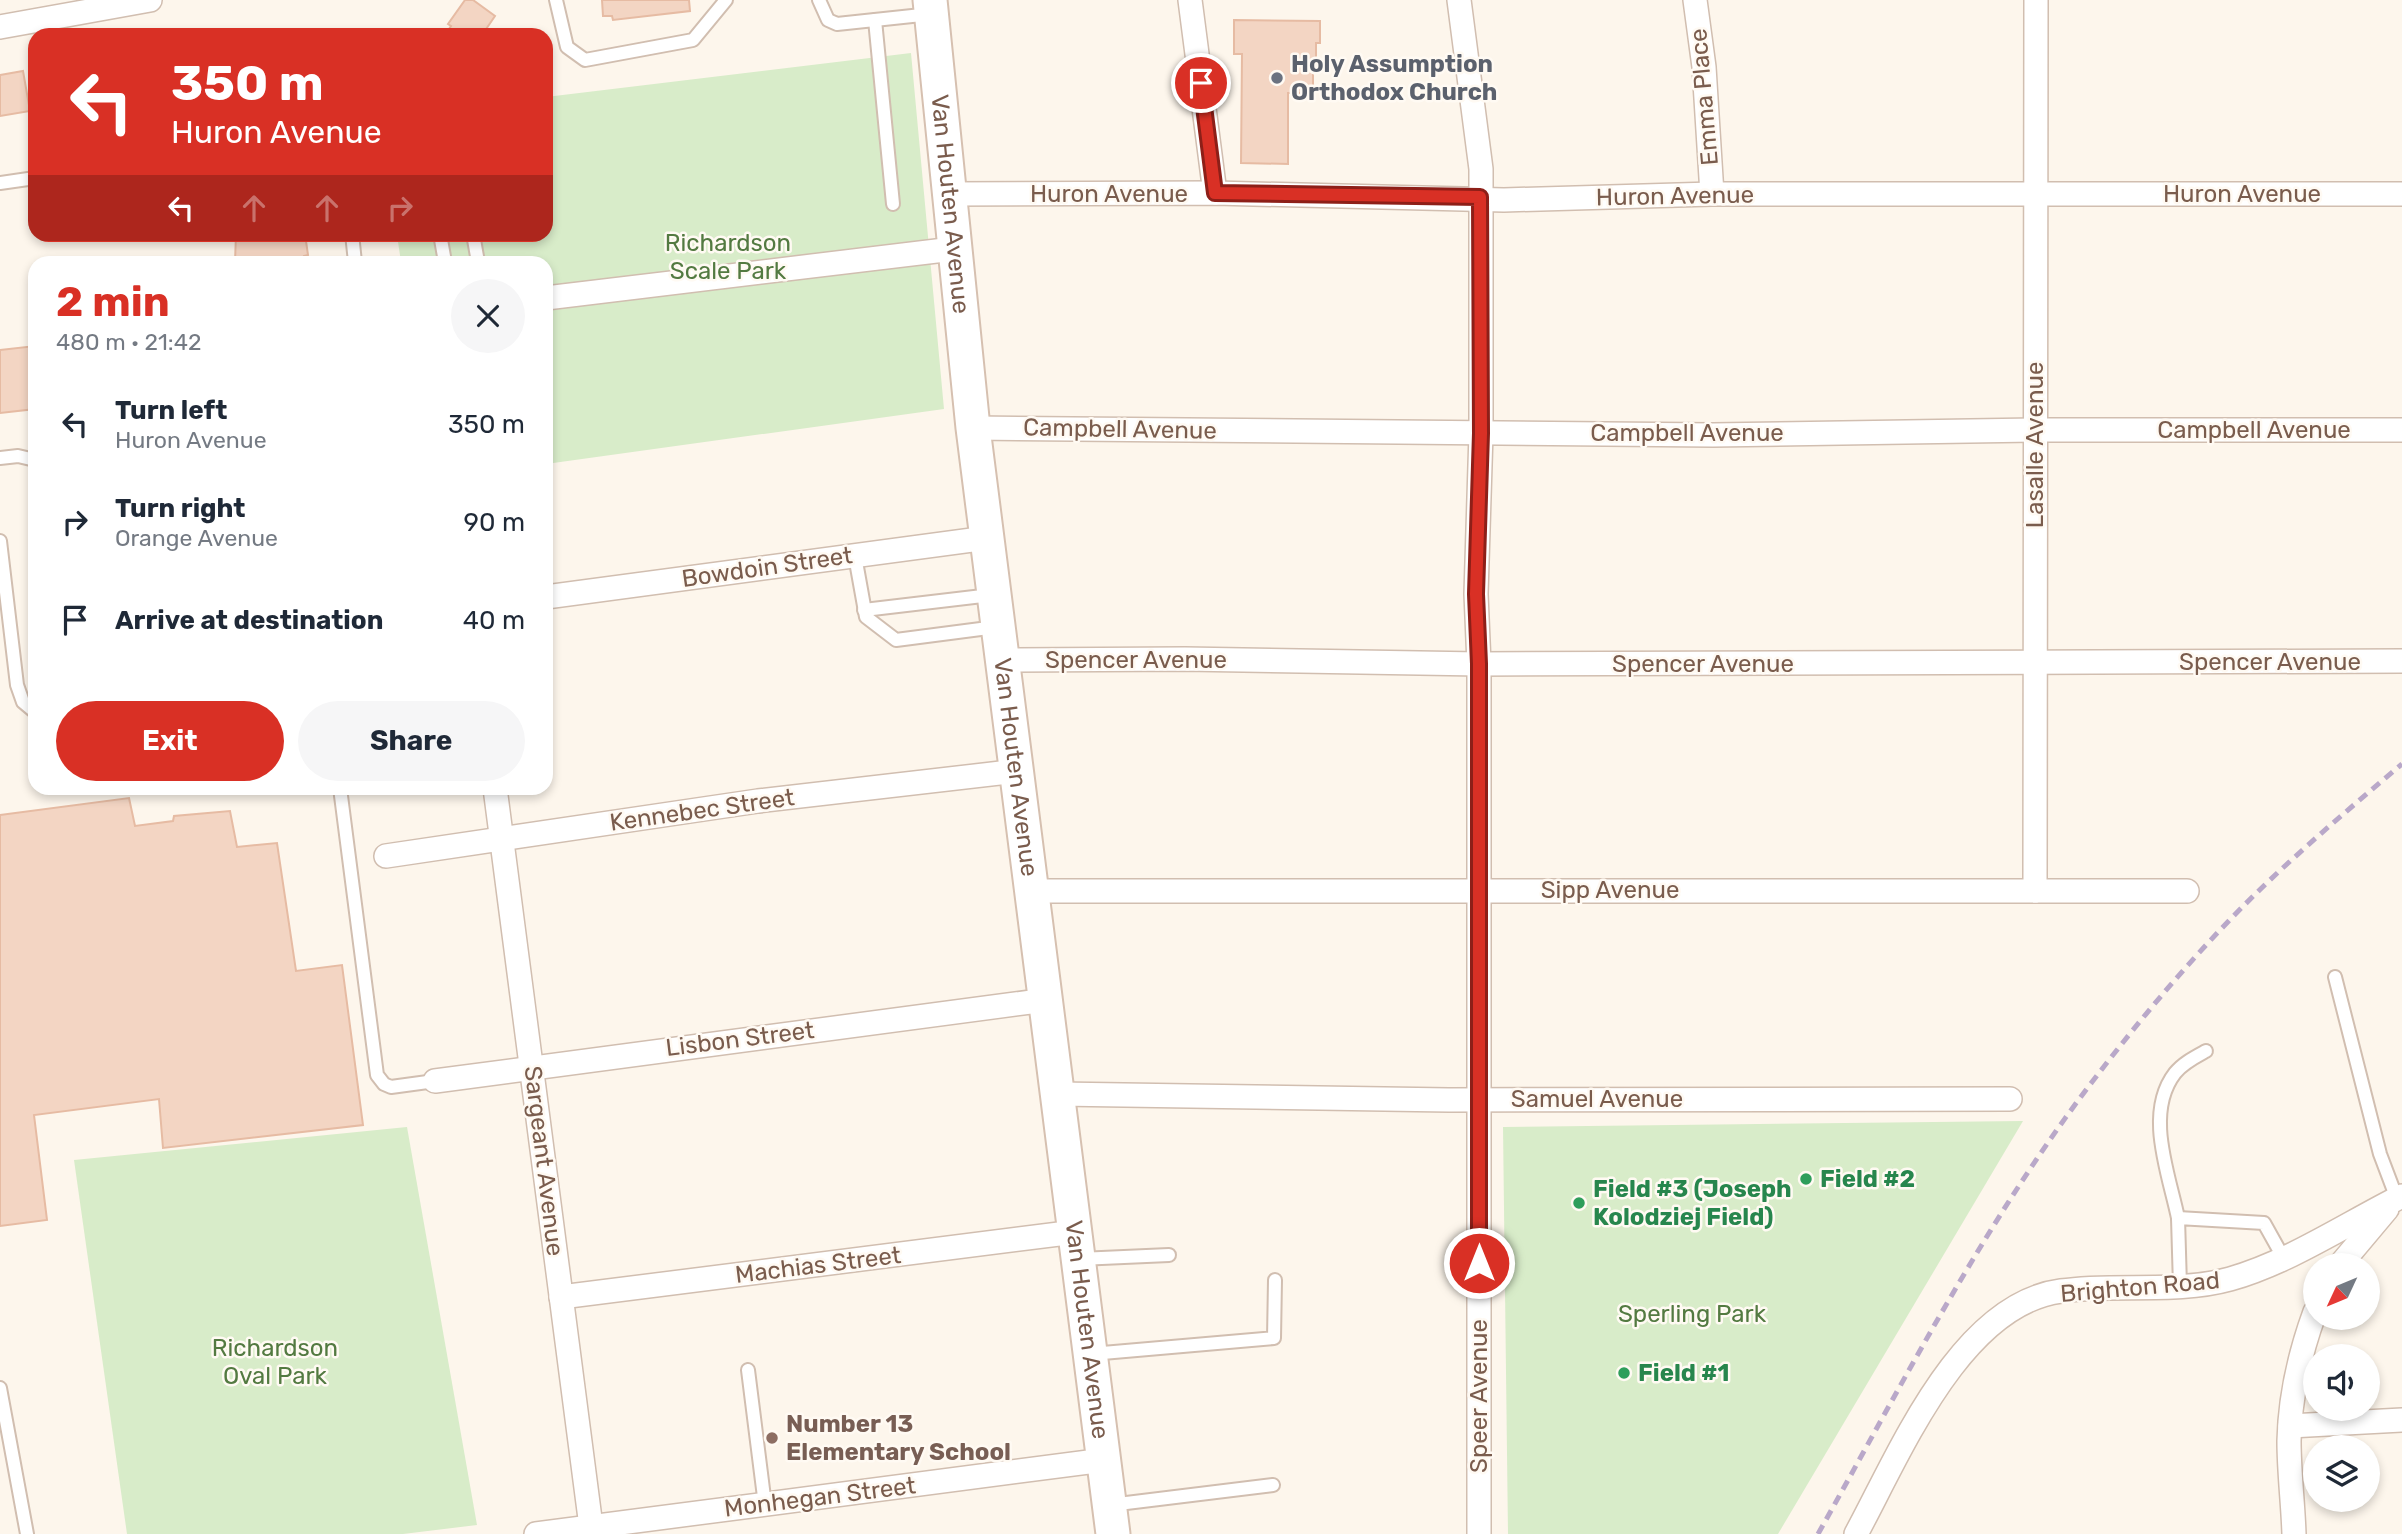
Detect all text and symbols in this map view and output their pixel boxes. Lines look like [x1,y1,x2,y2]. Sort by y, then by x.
street label: Emma Place [1684,27,1724,167]
place label: Holy Assumption Orthodox Church [1291,50,1497,106]
pin [1171,53,1231,113]
text: 350 m [171,54,324,112]
icon: left [56,56,147,147]
icon: arrive [1182,64,1220,102]
marker: Holy Assumption Orthodox Church [1269,70,1285,86]
street label: Van Houten Avenue [926,93,975,315]
text: Huron Avenue [171,113,382,151]
street label: Huron Avenue [1030,180,1188,208]
street label: Huron Avenue [2163,180,2321,208]
street label: Huron Avenue [1596,181,1754,211]
icon: left [162,189,200,227]
icon: ahead [235,189,273,227]
icon: ahead [308,189,346,227]
icon: right [381,189,419,227]
park label: Richardson Scale Park [665,229,791,285]
text: 2 min [56,277,170,327]
button: close [451,279,525,353]
text: 480 m · 21:42 [56,328,201,356]
street label: Lasalle Avenue [2021,362,2049,528]
text: Turn left [115,395,227,426]
icon: left [56,405,94,443]
text: 350 m [448,409,525,440]
street label: Campbell Avenue [1023,413,1217,445]
street label: Campbell Avenue [2157,416,2351,444]
street label: Campbell Avenue [1590,419,1784,447]
text: Huron Avenue [115,426,267,454]
text: Turn right [115,493,245,524]
icon: right [56,503,94,541]
text: 90 m [464,507,525,538]
text: Orange Avenue [115,524,278,552]
street label: Bowdoin Street [680,541,854,593]
icon: arrive [56,601,94,639]
text: Arrive at destination [115,605,383,636]
text: 40 m [463,605,525,636]
street label: Spencer Avenue [1045,646,1227,674]
street label: Spencer Avenue [2179,648,2361,676]
street label: Spencer Avenue [1612,650,1794,678]
street label: Van Houten Avenue [988,656,1044,878]
button: Exit [56,701,284,781]
button: Share [298,701,525,781]
street label: Kennebec Street [608,783,796,837]
street label: Sipp Avenue [1541,876,1679,904]
street label: Lisbon Street [664,1016,816,1062]
street label: Sargeant Avenue [518,1064,570,1258]
street label: Samuel Avenue [1511,1085,1683,1113]
place label: Field #2 [1820,1165,1915,1193]
marker: Field #2 [1798,1171,1814,1187]
place label: Field #3 (Joseph Kolodziej Field) [1593,1175,1792,1231]
marker: Field #3 (Joseph Kolodziej Field) [1571,1195,1587,1211]
street label: Van Houten Avenue [1059,1219,1115,1441]
position arrow [1442,1226,1516,1300]
street label: Machias Street [734,1241,902,1289]
north arrow [2303,1253,2380,1330]
map controls [2303,1253,2380,1512]
street label: Brighton Road [2059,1266,2221,1308]
park label: Sperling Park [1618,1300,1767,1328]
street label: Speer Avenue [1465,1319,1493,1473]
park label: Richardson Oval Park [212,1334,338,1390]
button: sound [2303,1344,2380,1421]
place label: Field #1 [1638,1359,1729,1387]
marker: Field #1 [1616,1365,1632,1381]
place label: Number 13 Elementary School [786,1410,1011,1466]
marker: Number 13 Elementary School [764,1430,780,1446]
button: layers [2303,1435,2380,1512]
street label: Monhegan Street [723,1471,917,1523]

